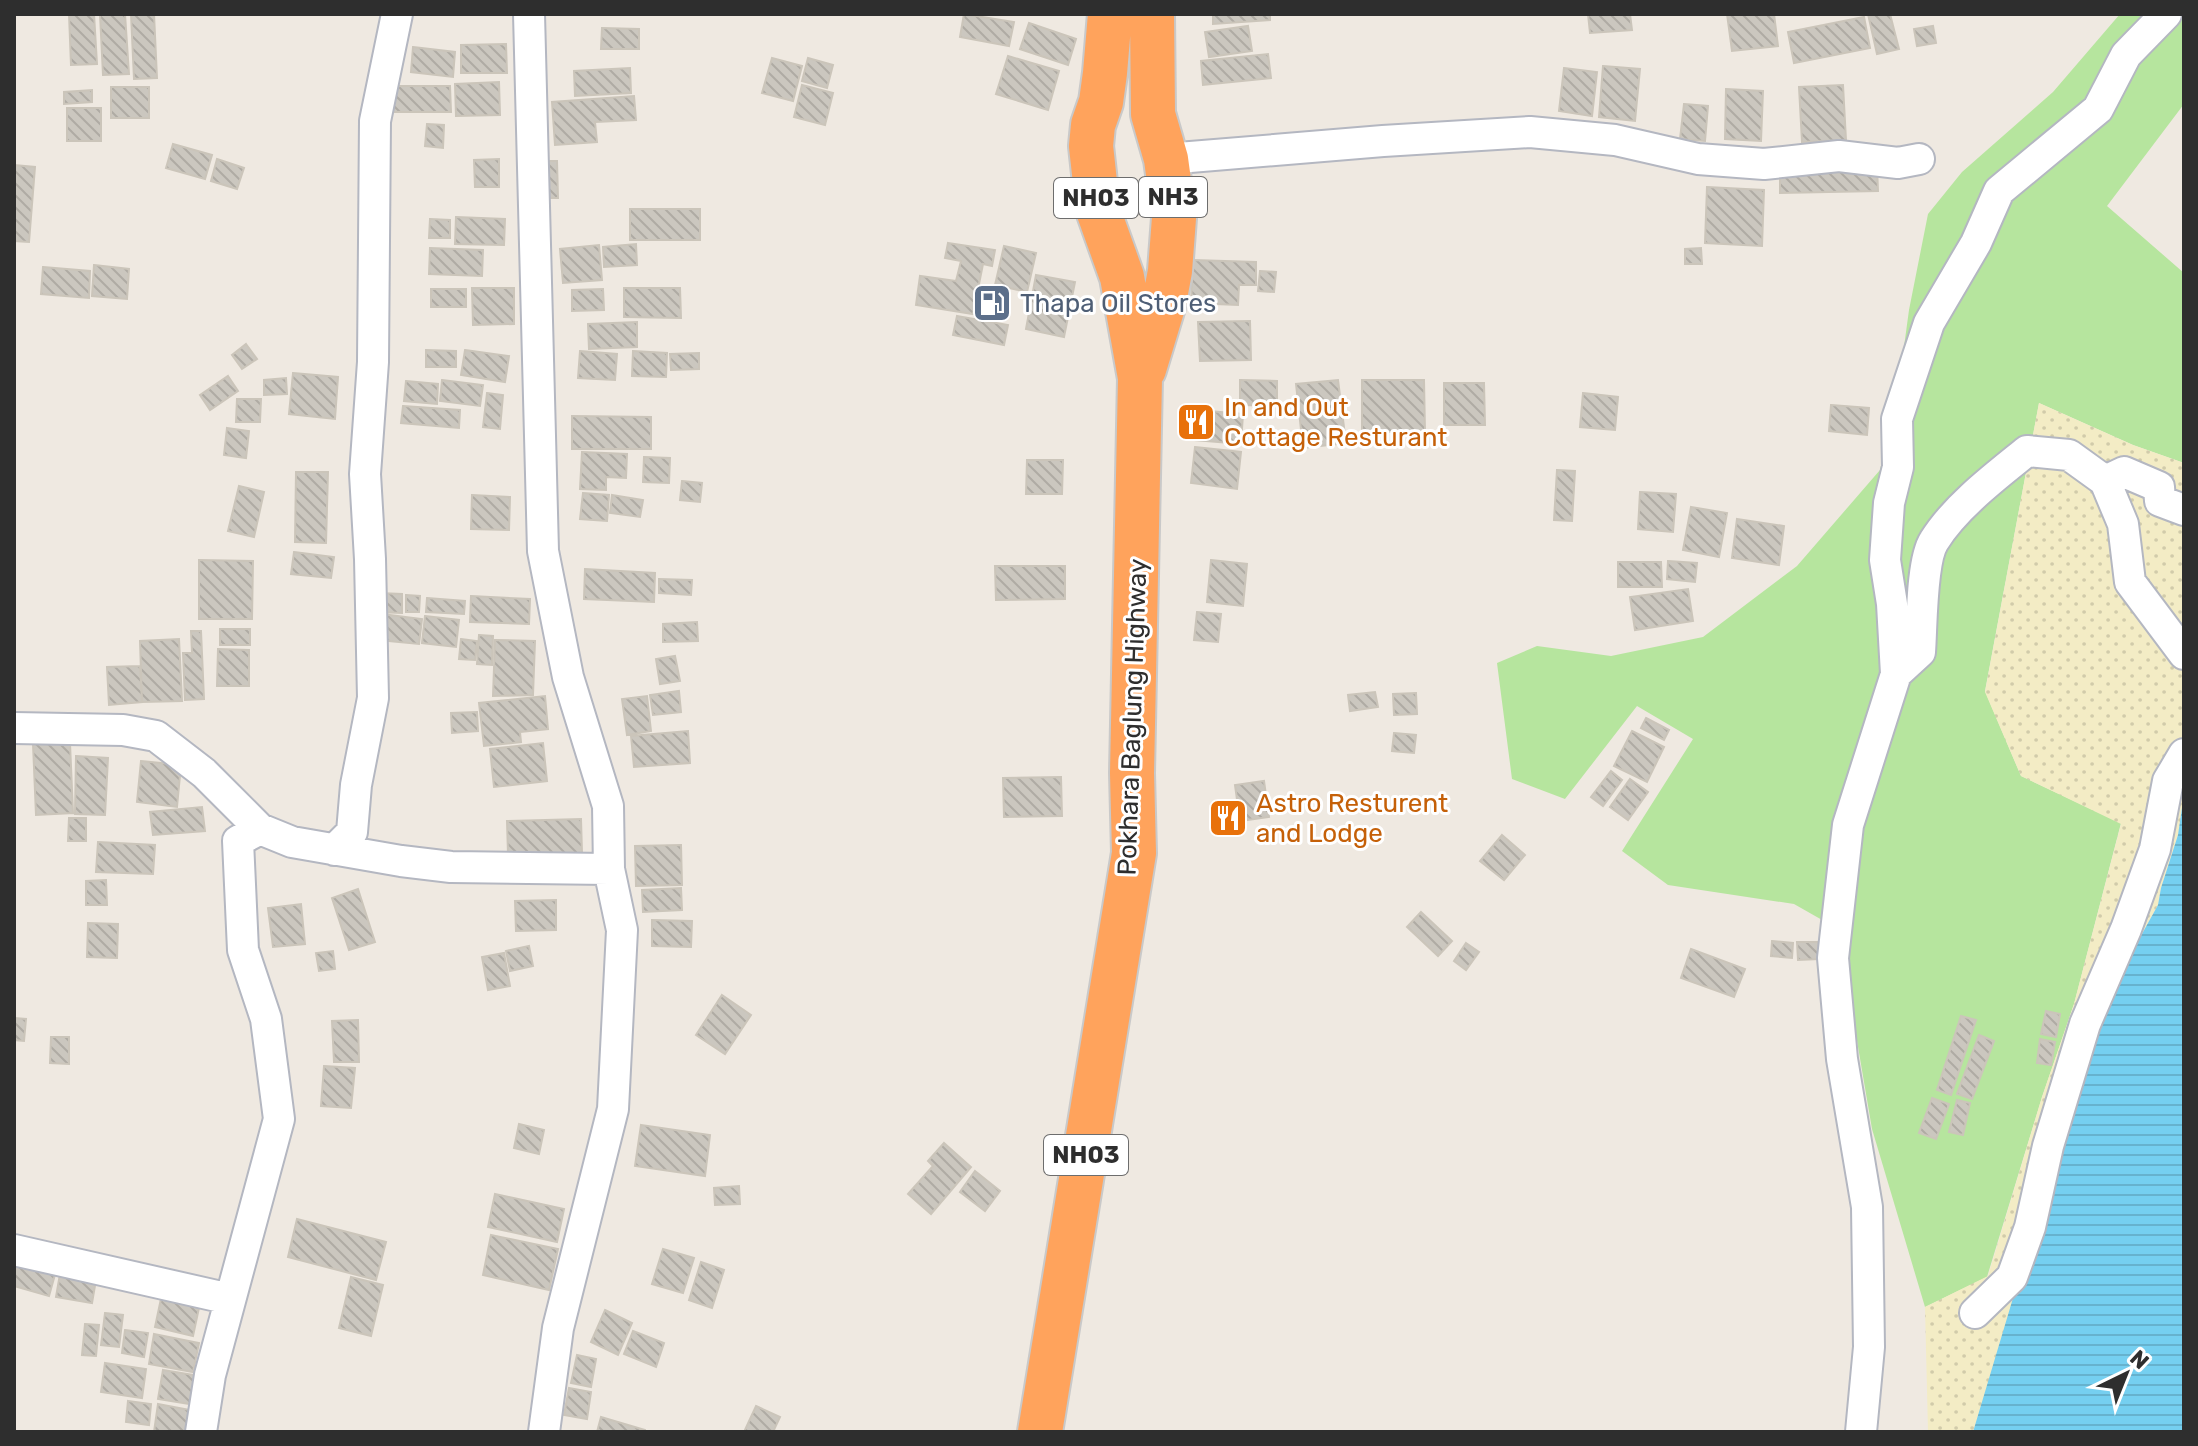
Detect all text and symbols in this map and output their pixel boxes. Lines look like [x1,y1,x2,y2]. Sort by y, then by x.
road number: NH3 [1139,177,1207,217]
road number: NH03 [1054,178,1138,218]
fuel station icon: Thapa Oil Stores [971,282,1013,324]
place label: Thapa Oil Stores [1020,288,1216,319]
place label: In and Out Cottage Resturant [1224,392,1448,453]
restaurant icon: In and Out Cottage Resturant [1175,401,1217,443]
street label: Pokhara Baglung Highway [1111,558,1154,876]
place label: Astro Resturent and Lodge [1256,788,1448,849]
restaurant icon: Astro Resturent and Lodge [1207,797,1249,839]
road number: NH03 [1044,1135,1128,1175]
north arrow [2086,1334,2166,1414]
text: N [2124,1344,2154,1375]

